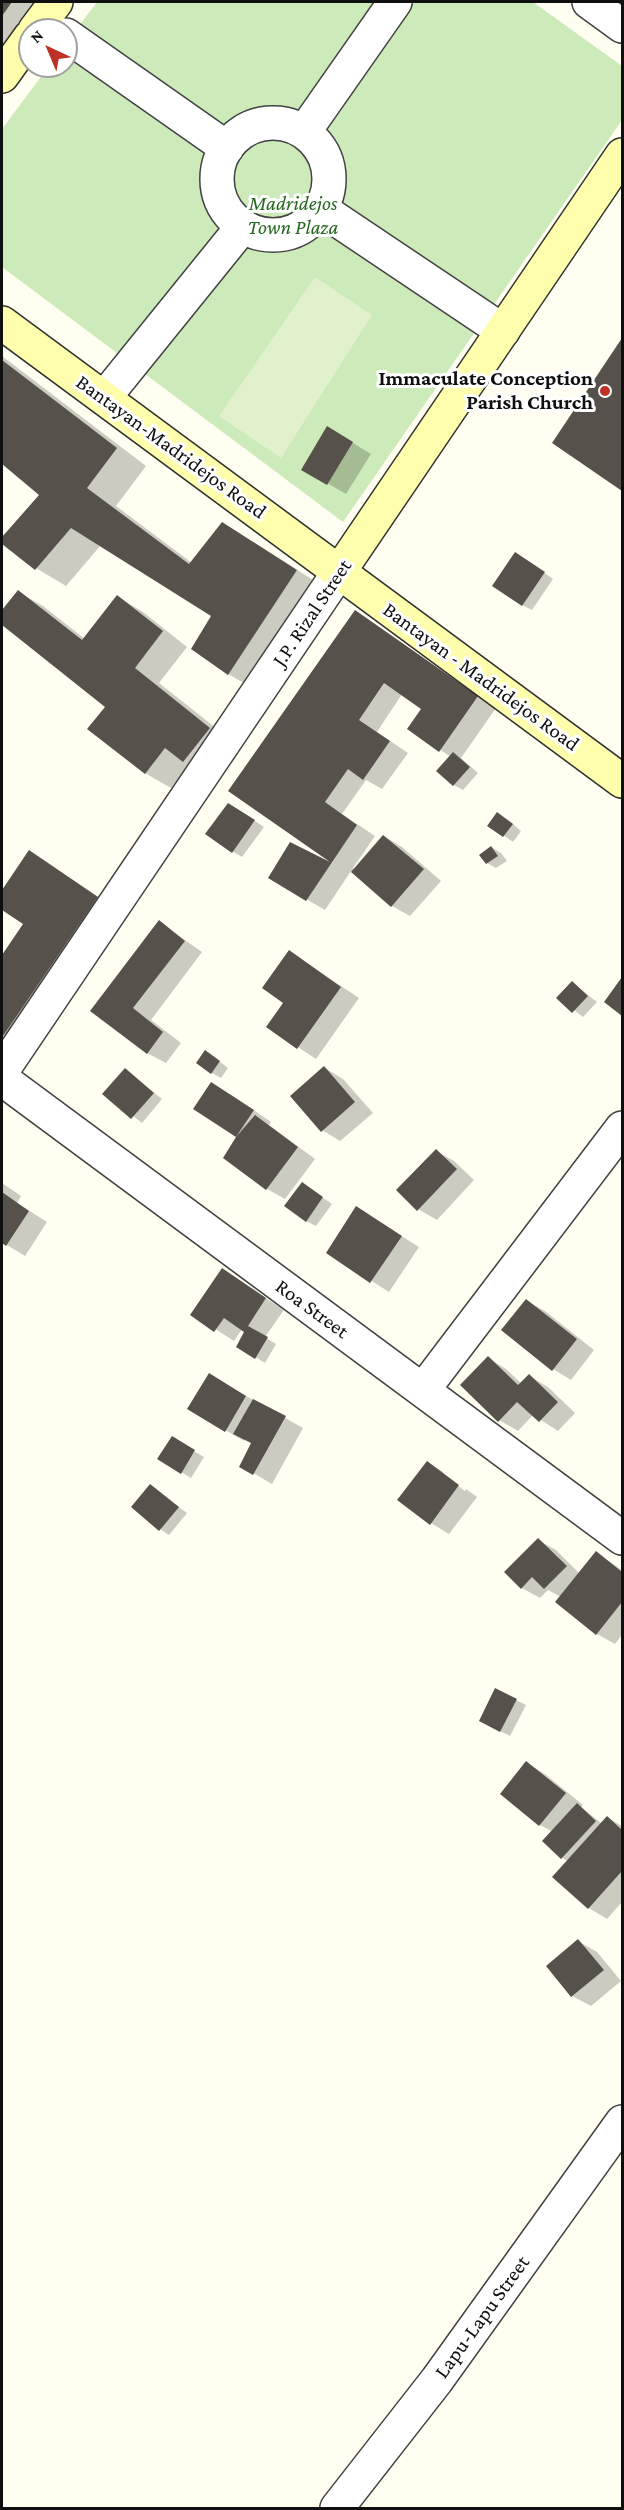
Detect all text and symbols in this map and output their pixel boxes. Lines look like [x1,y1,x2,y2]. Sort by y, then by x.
north arrow [18,18,78,78]
text: N [27,26,46,46]
park label: Madridejos Town Plaza [248,191,338,241]
place label: Immaculate Conception Parish Church [378,366,593,416]
street label: Bantayan-Madridejos Road [71,370,271,524]
marker: Immaculate Conception Parish Church [598,384,612,398]
street label: J.P. Rizal Street [267,555,357,671]
street label: Bantayan - Madridejos Road [378,597,584,757]
street label: Roa Street [270,1274,354,1344]
street label: Lapu-Lapu Street [429,2251,535,2383]

